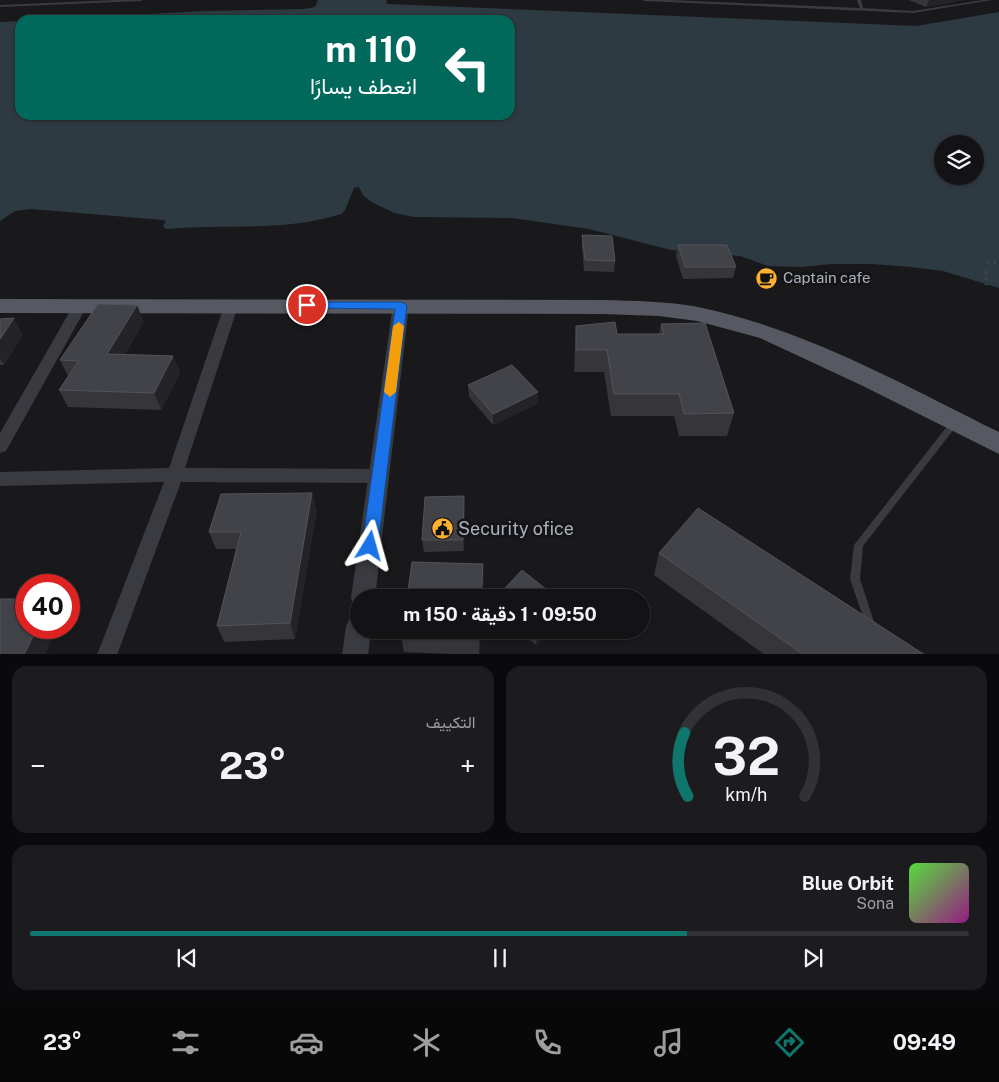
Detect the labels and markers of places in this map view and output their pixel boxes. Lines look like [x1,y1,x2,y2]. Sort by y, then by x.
cafe icon: Captain cafe [755,266,779,290]
place label: Captain cafe [783,269,871,286]
pin [286,284,328,326]
public building icon: Security ofice [430,517,454,541]
place label: Security ofice [458,518,574,539]

